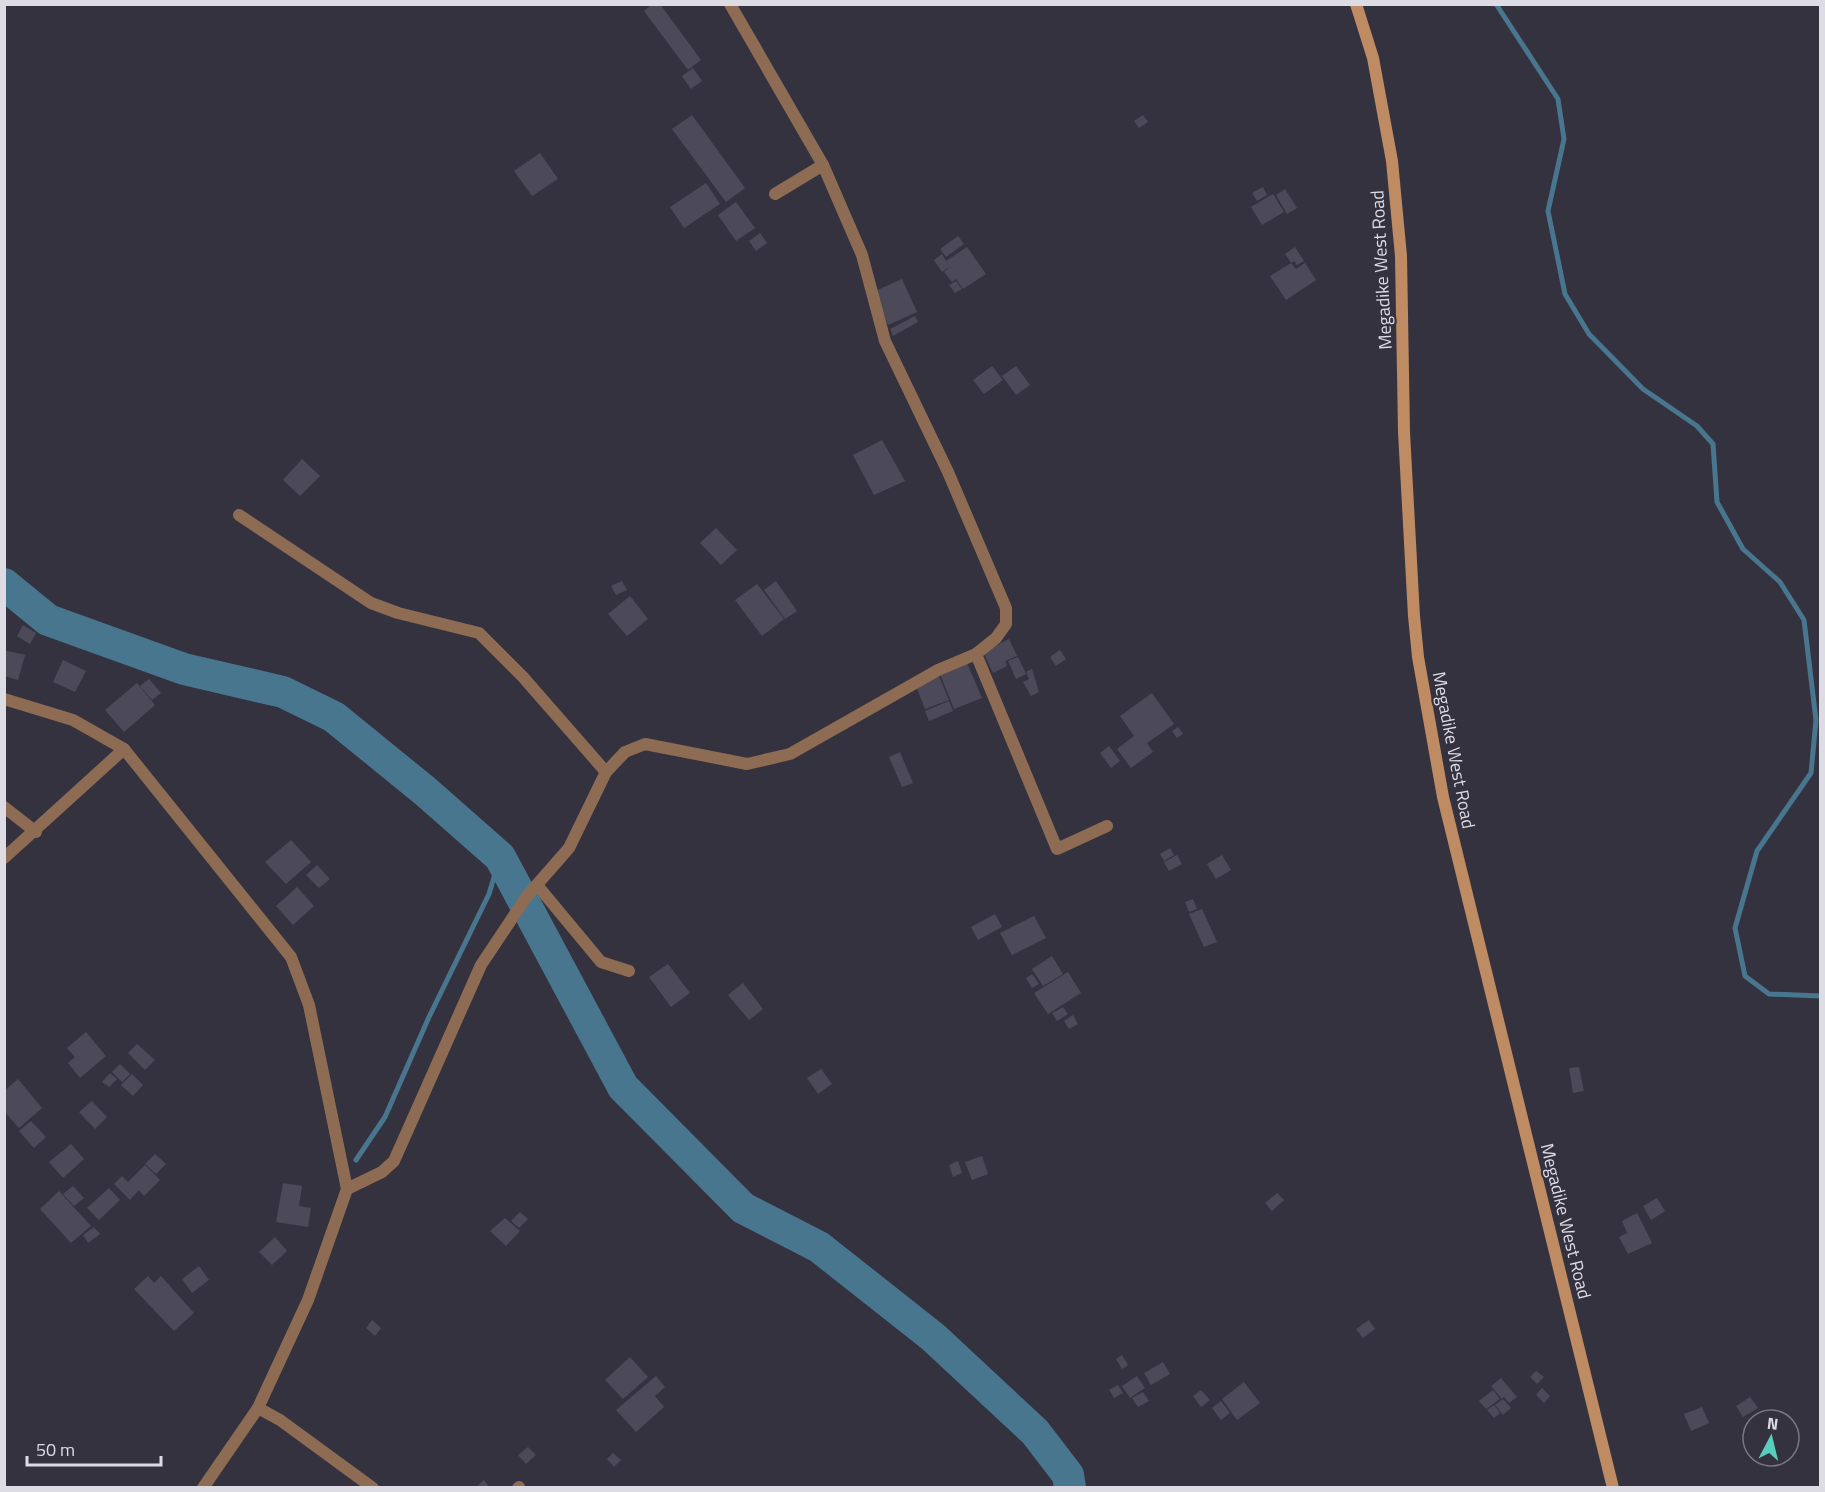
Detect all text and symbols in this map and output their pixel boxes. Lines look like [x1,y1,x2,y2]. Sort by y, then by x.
street label: Megadike West Road [1363,190,1399,350]
street label: Megadike West Road [1426,669,1482,831]
street label: Megadike West Road [1534,1140,1598,1302]
north arrow [1741,1408,1801,1468]
text: N [1766,1411,1780,1436]
scale bar [27,1429,160,1467]
text: 50 m [36,1436,75,1463]

